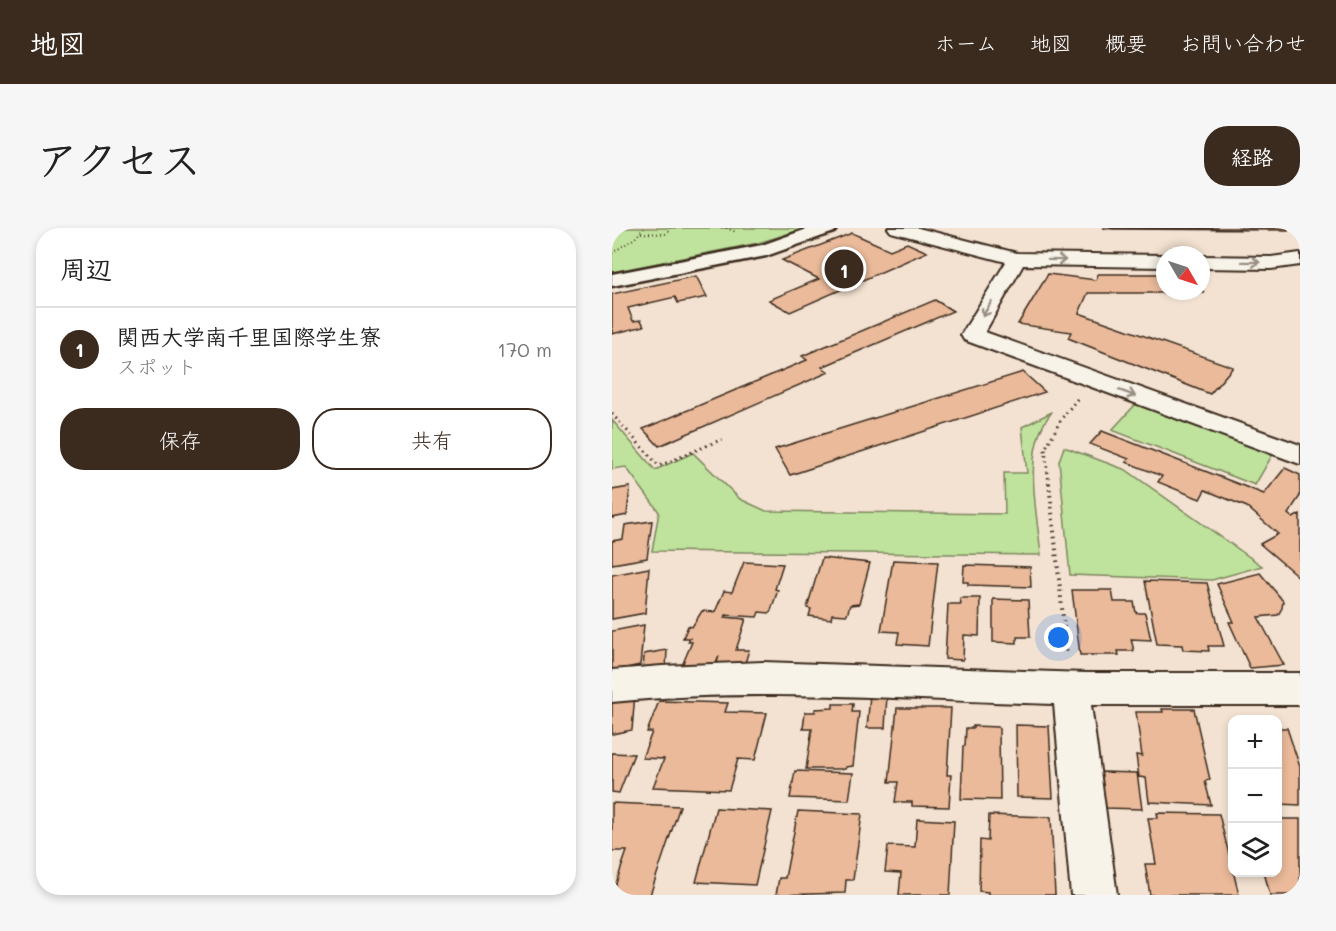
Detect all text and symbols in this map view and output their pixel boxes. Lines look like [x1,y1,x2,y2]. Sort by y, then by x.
text: 地図 [30,25,86,61]
text: ホーム [935,29,997,56]
text: 地図 [1030,29,1072,56]
text: 概要 [1105,29,1147,56]
text: お問い合わせ [1180,29,1306,56]
button: 経路 [1204,126,1300,186]
text: アクセス [36,131,201,186]
pin: 1 [824,246,864,291]
north arrow [1156,246,1210,300]
text: 周辺 [60,252,112,286]
one-way arrow [1046,255,1066,266]
one-way arrow [1240,256,1260,268]
one-way arrow [981,300,993,317]
text: 関西大学南千里国際学生寮 [117,322,381,351]
text: 1 [75,336,84,362]
text: 170 m [497,336,552,362]
text: スポット [117,353,197,379]
one-way arrow [1117,388,1136,399]
button: 保存 [60,408,300,470]
button: 共有 [312,408,552,470]
your location [1044,623,1073,652]
map controls [1228,715,1282,877]
button: + [1228,715,1282,769]
button: − [1228,769,1282,823]
button: layers [1228,823,1282,877]

